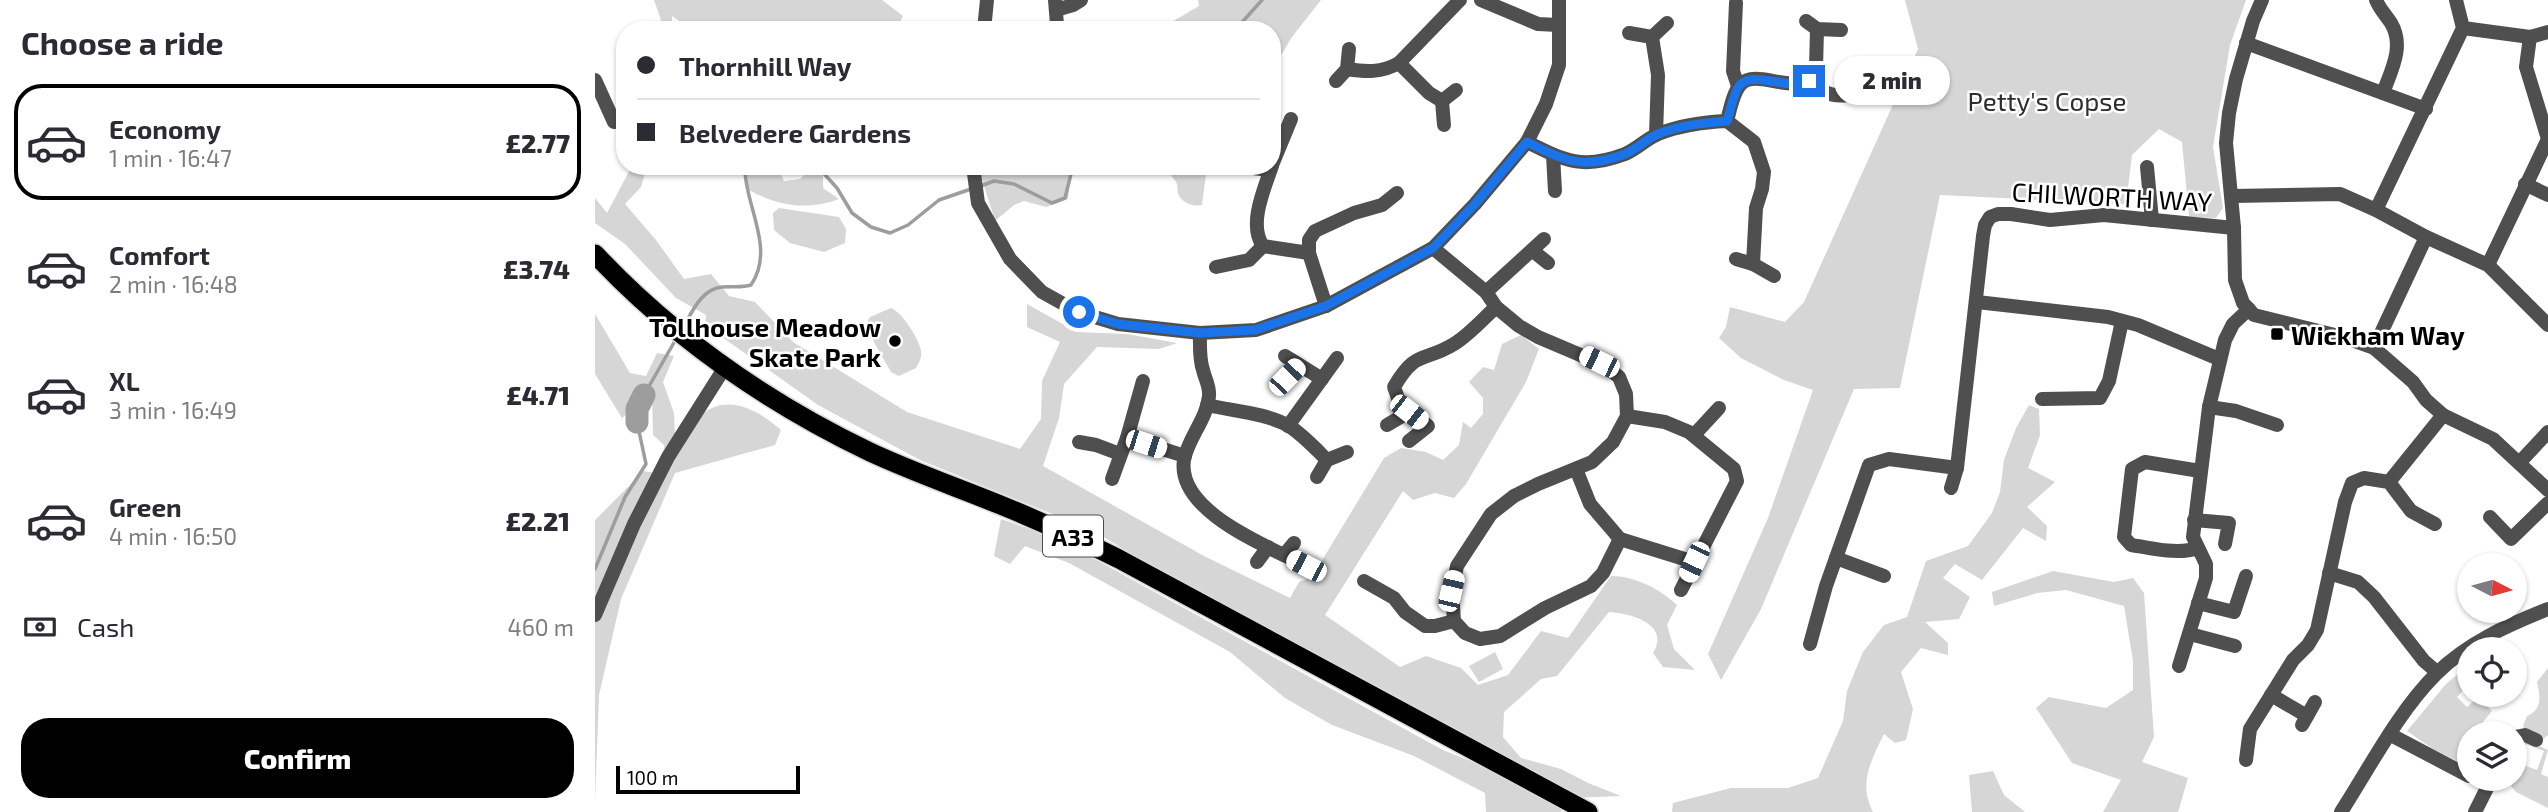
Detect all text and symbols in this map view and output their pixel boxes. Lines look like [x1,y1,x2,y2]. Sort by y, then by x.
text: Choose a ride [21,23,224,61]
text: Thornhill Way [679,50,852,81]
callout: 2 min [1833,56,1949,106]
route end [1793,65,1825,97]
text: 2 min [1862,66,1922,94]
park label: Petty's Copse [1968,85,2127,116]
icon: car [25,111,88,174]
text: Economy [109,113,221,144]
text: Belvedere Gardens [679,117,911,148]
text: £2.77 [506,127,570,158]
text: 1 min · 16:47 [109,144,232,172]
street label: CHILWORTH WAY [2011,175,2213,217]
icon: car [25,237,88,300]
text: Comfort [109,239,210,270]
text: £3.74 [503,253,570,284]
text: 2 min · 16:48 [109,270,238,298]
route start [1063,296,1095,328]
place label: Tollhouse Meadow Skate Park [649,311,881,372]
place label: Wickham Way [2291,319,2465,351]
marker: Wickham Way [2269,326,2285,342]
marker: Tollhouse Meadow Skate Park [887,333,903,349]
car [1576,343,1623,381]
car [1265,355,1310,399]
icon: car [25,363,88,426]
text: XL [109,365,140,396]
text: £4.71 [506,379,570,410]
car [1386,391,1433,433]
text: 3 min · 16:49 [109,396,237,424]
car [1123,428,1170,460]
icon: car [25,489,88,552]
text: Green [109,491,182,522]
text: £2.21 [506,505,570,536]
road number: A33 [1043,516,1103,556]
text: 4 min · 16:50 [109,522,237,550]
car [1676,539,1713,585]
car [1283,547,1330,585]
north arrow [2457,553,2527,623]
map controls [2457,553,2527,791]
car [1437,568,1466,614]
icon: cash [21,608,59,646]
text: Cash [77,611,134,642]
text: 460 m [508,613,574,641]
button: locate [2457,637,2527,707]
button: Confirm [21,718,574,798]
button: layers [2457,721,2527,791]
scale bar [616,763,800,795]
text: 100 m [627,766,678,789]

